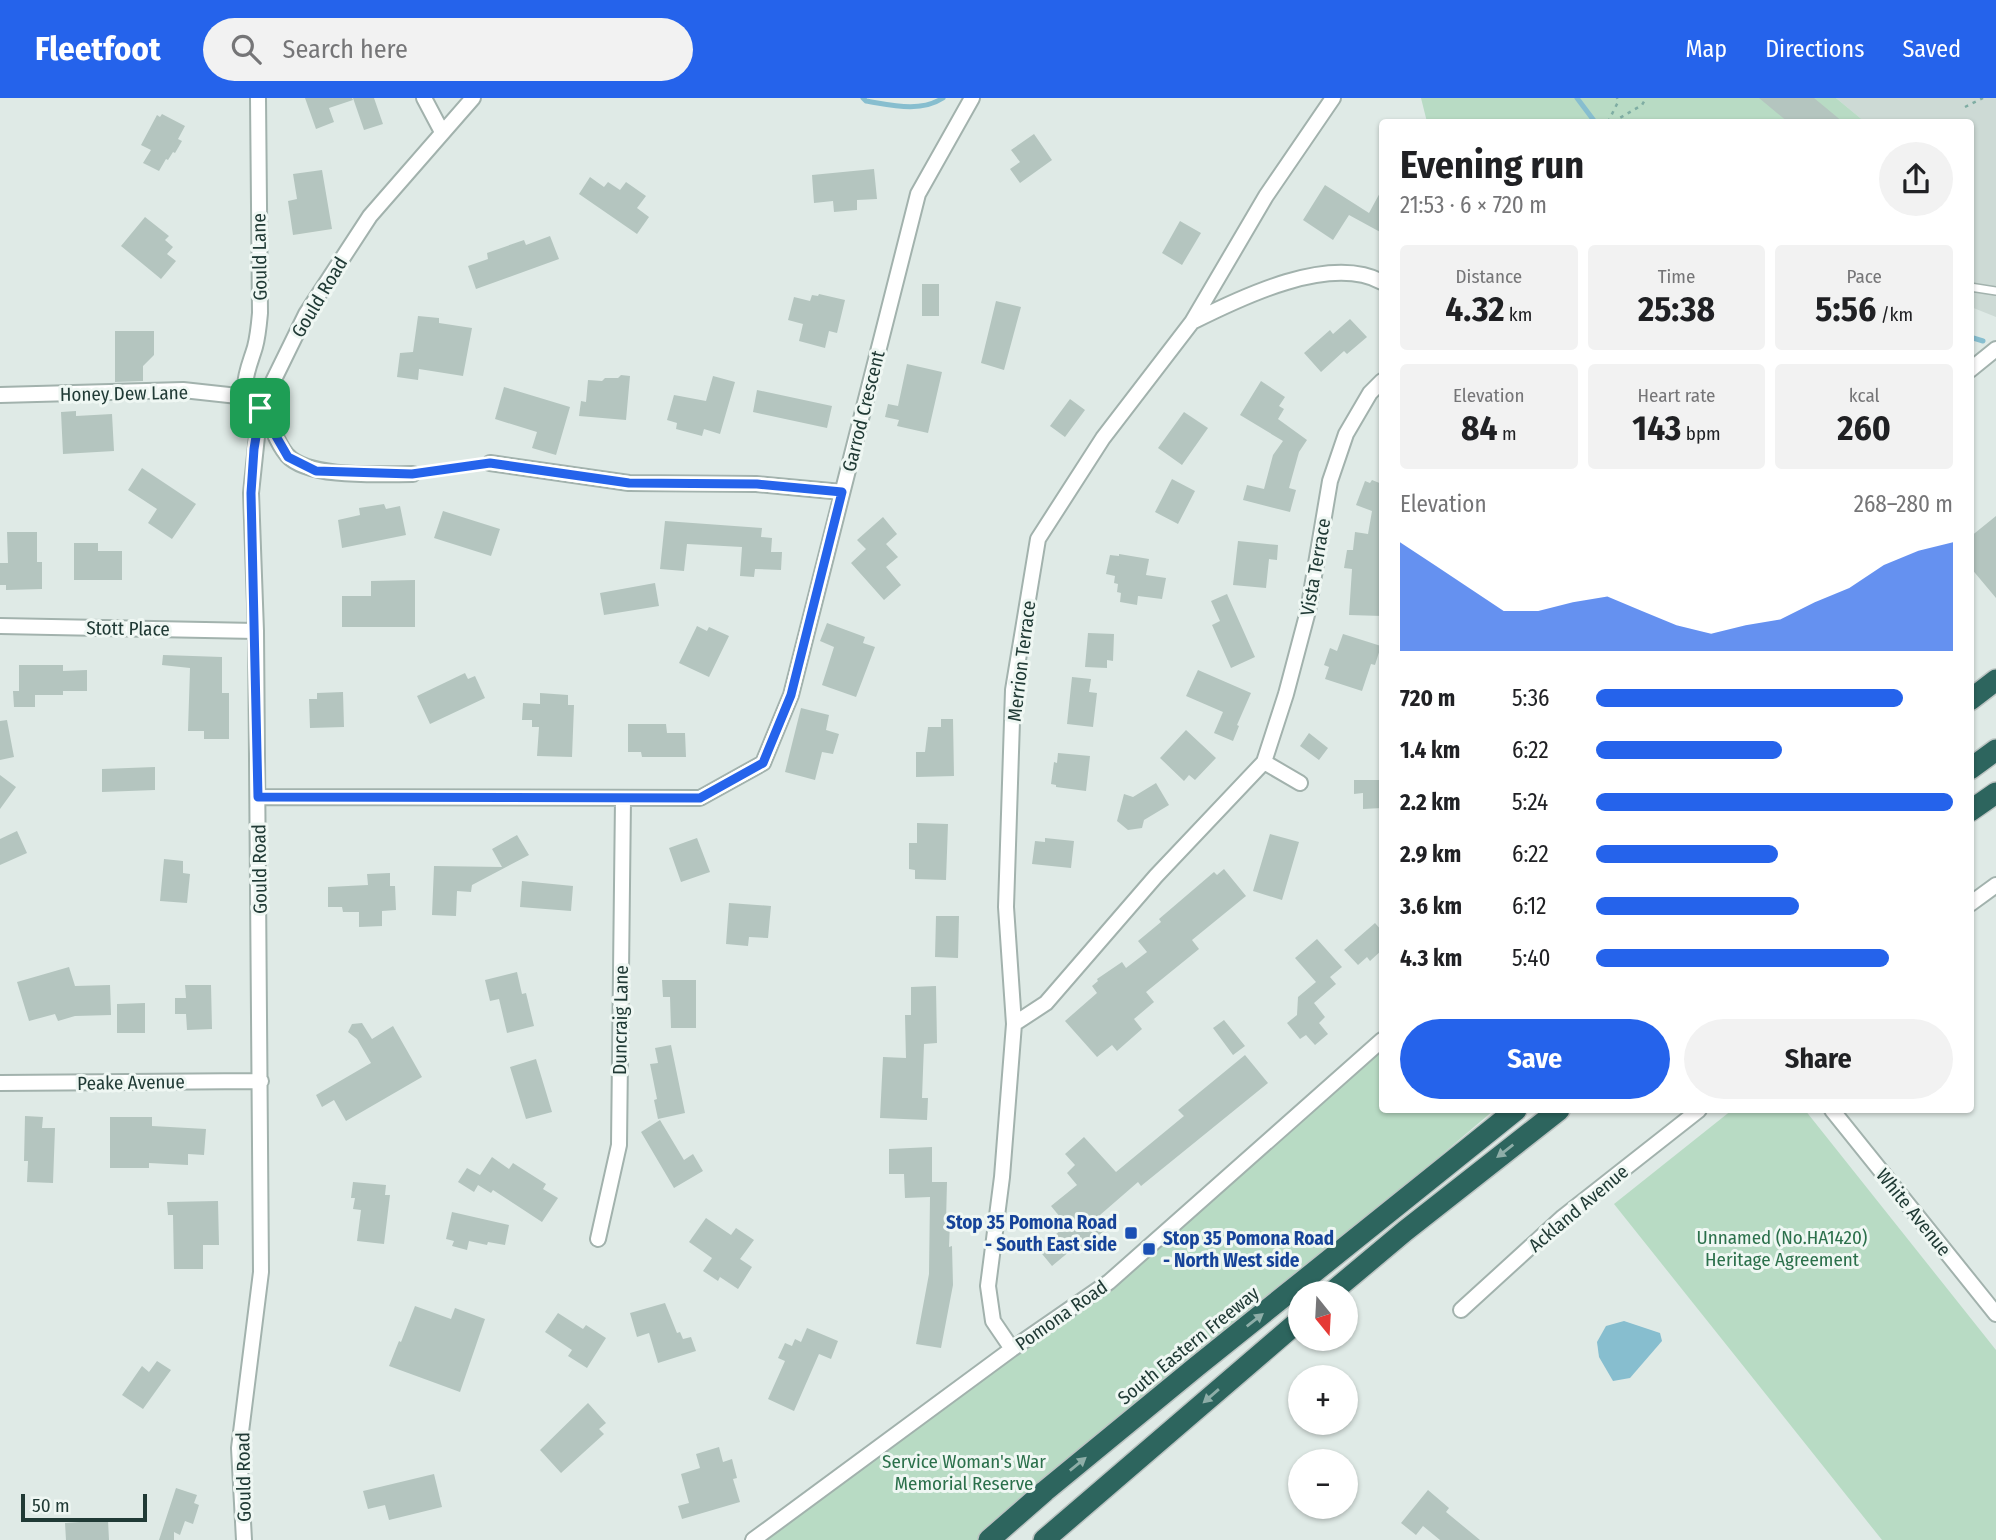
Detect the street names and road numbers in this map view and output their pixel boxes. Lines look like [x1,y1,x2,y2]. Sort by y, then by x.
street label: Gould Lane [247,213,272,301]
street label: Gould Road [286,253,352,342]
street label: Garrod Crescent [837,347,890,474]
street label: Honey Dew Lane [60,381,188,406]
street label: Vista Terrace [1296,516,1335,618]
street label: Merrion Terrace [1003,599,1040,723]
street label: Stott Place [86,616,170,641]
street label: Gould Road [247,824,272,914]
street label: Duncraig Lane [608,965,633,1075]
street label: Peake Avenue [77,1070,185,1095]
street label: Ackland Avenue [1524,1160,1633,1257]
street label: White Avenue [1871,1164,1956,1261]
street label: Pomona Road [1011,1275,1112,1356]
street label: South Eastern Freeway [1113,1281,1264,1409]
street label: Gould Road [231,1432,256,1522]

